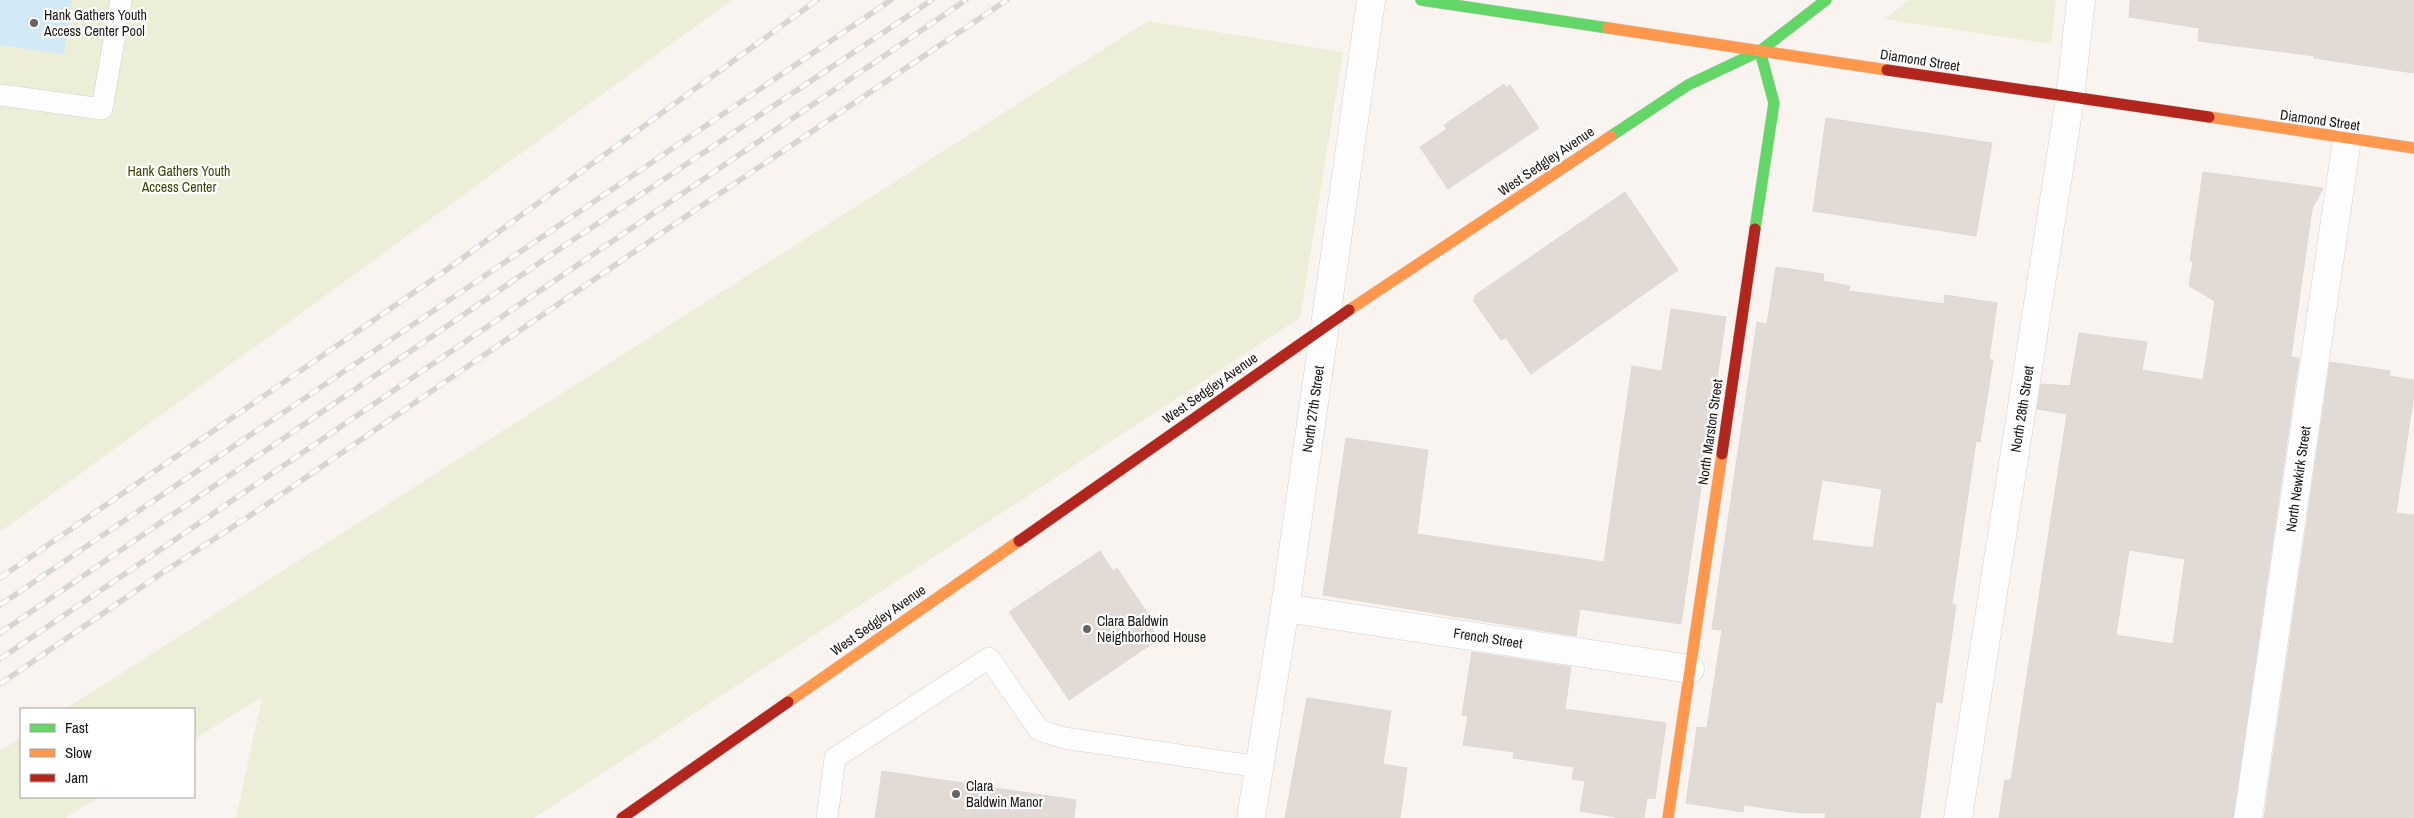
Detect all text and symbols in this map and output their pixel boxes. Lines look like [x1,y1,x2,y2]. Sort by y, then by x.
place label: Hank Gathers Youth Access Center Pool [43,6,147,40]
marker: Hank Gathers Youth Access Center Pool [28,17,40,29]
street label: Diamond Street [1879,45,1961,75]
street label: Diamond Street [2279,105,2361,135]
street label: West Sedgley Avenue [1495,122,1597,200]
park label: Hank Gathers Youth Access Center [128,162,230,196]
street label: West Sedgley Avenue [1159,349,1261,427]
street label: North 27th Street [1298,364,1328,454]
street label: North 28th Street [2006,364,2038,454]
street label: North Marston Street [1694,378,1726,486]
street label: North Newkirk Street [2282,425,2314,533]
street label: West Sedgley Avenue [827,581,929,659]
place label: Clara Baldwin Neighborhood House [1097,612,1206,646]
marker: Clara Baldwin Neighborhood House [1081,623,1093,635]
street label: French Street [1452,624,1524,652]
legend [20,708,195,798]
text: Fast [65,717,89,738]
text: Slow [65,742,92,763]
text: Jam [65,767,88,788]
place label: Clara Baldwin Manor [966,777,1043,811]
marker: Clara Baldwin Manor [950,788,962,800]

